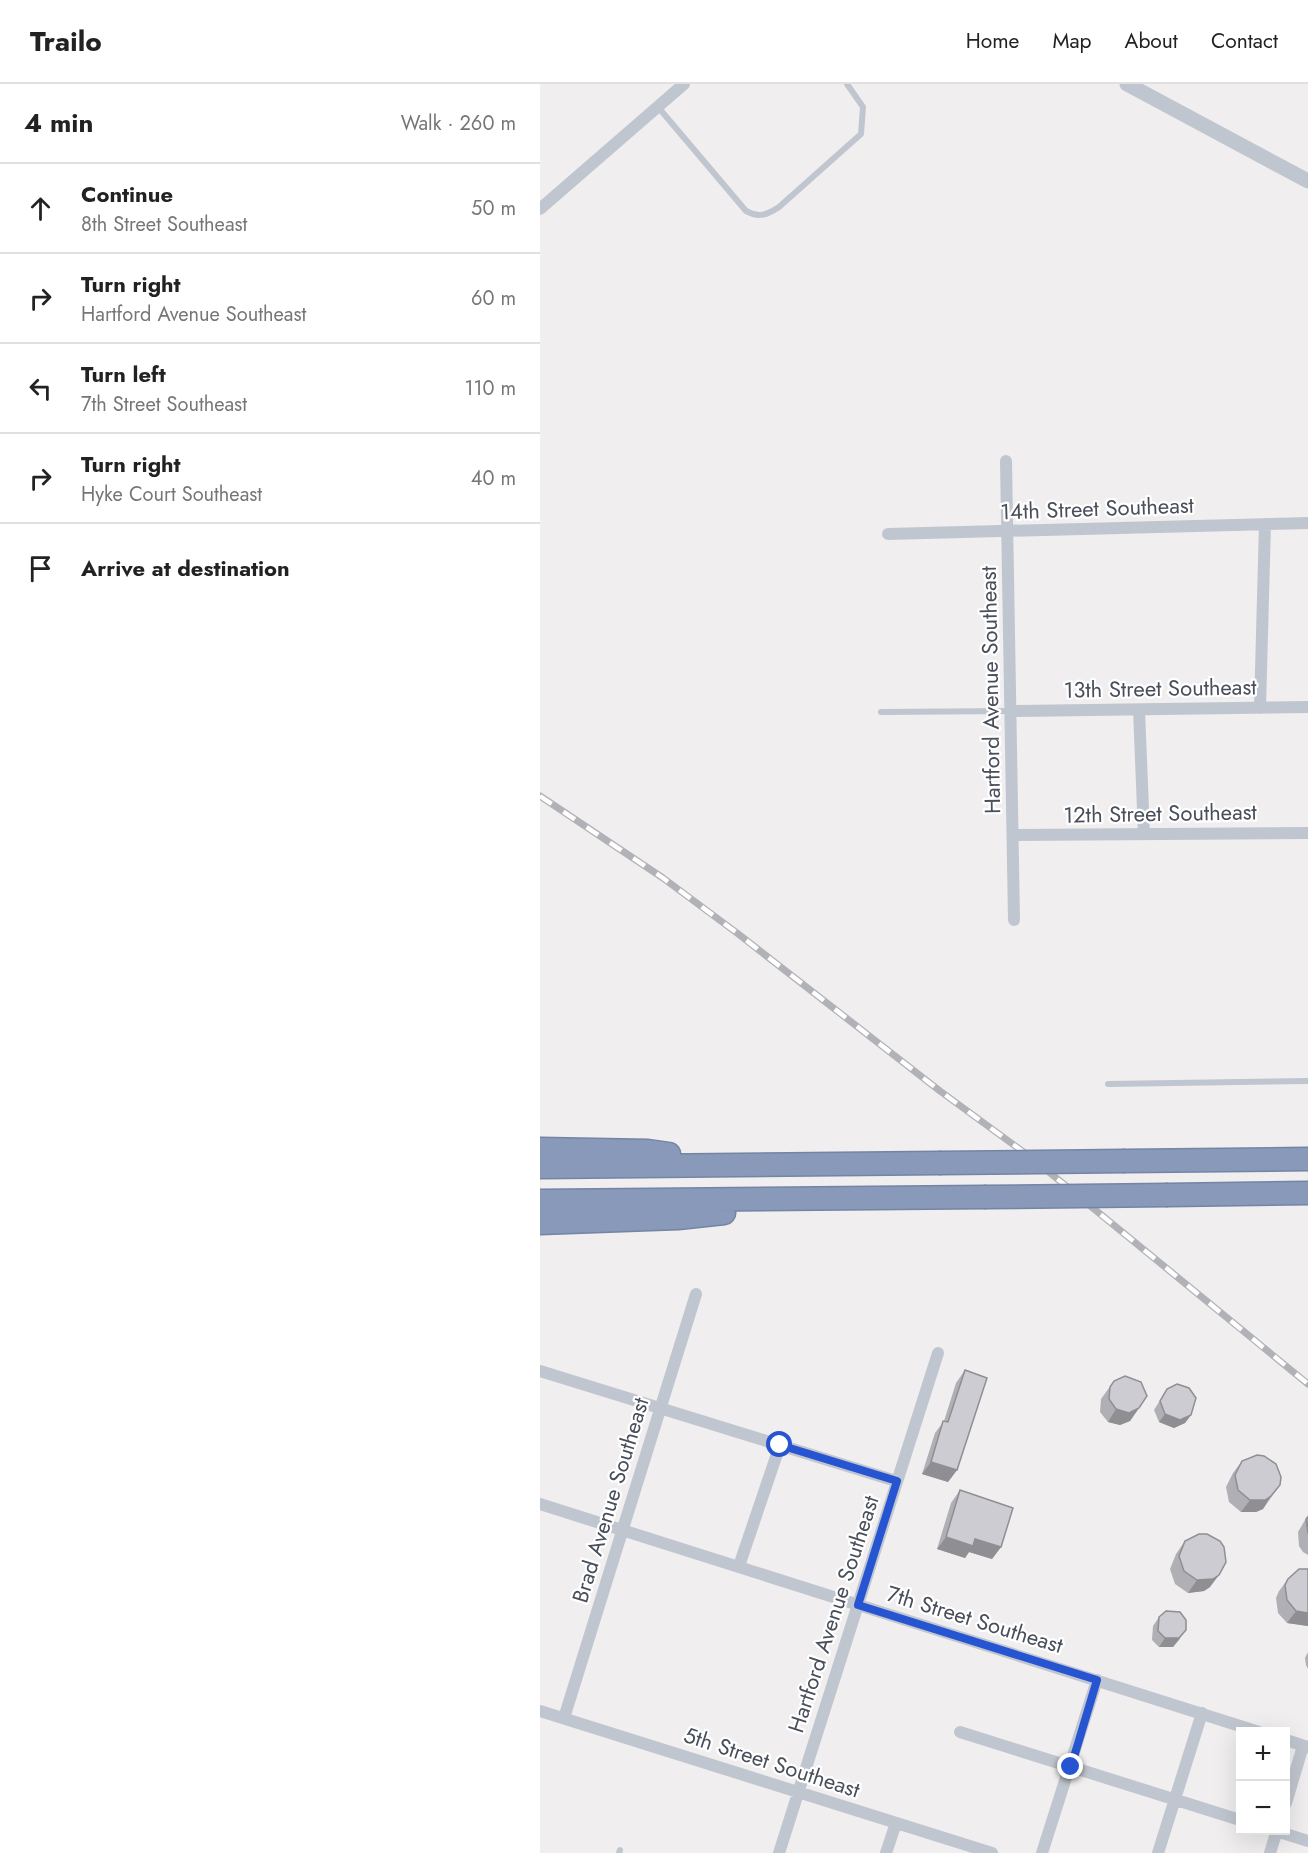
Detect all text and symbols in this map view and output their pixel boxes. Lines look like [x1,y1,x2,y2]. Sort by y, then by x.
text: Trailo [30,21,102,62]
text: Home [966,26,1019,56]
text: Map [1052,26,1092,56]
text: About [1125,26,1178,56]
text: Contact [1211,26,1278,56]
text: 4 min [24,104,93,142]
text: Walk · 260 m [401,109,516,138]
text: Continue [81,178,173,210]
icon: ahead [24,192,57,225]
text: 50 m [471,194,516,223]
text: 8th Street Southeast [81,210,247,239]
text: Turn right [81,268,181,300]
icon: right [24,282,57,315]
text: 60 m [471,284,516,313]
text: Hartford Avenue Southeast [81,300,306,329]
text: Turn left [81,358,166,390]
icon: left [24,372,57,405]
text: 110 m [464,374,516,403]
text: 7th Street Southeast [81,390,247,419]
text: Turn right [81,448,181,480]
icon: right [24,462,57,495]
text: 40 m [471,464,516,493]
text: Hyke Court Southeast [81,480,262,509]
street label: 14th Street Southeast [1000,489,1195,527]
icon: arrive [24,552,57,585]
text: Arrive at destination [81,552,290,584]
street label: Hartford Avenue Southeast [972,565,1008,814]
street label: 13th Street Southeast [1063,670,1257,706]
street label: 12th Street Southeast [1063,795,1258,831]
street label: Brad Avenue Southeast [564,1393,657,1607]
route start [766,1431,792,1457]
street label: Hartford Avenue Southeast [780,1491,887,1737]
street label: 7th Street Southeast [883,1577,1068,1661]
street label: 5th Street Southeast [680,1718,865,1806]
map controls [1236,1727,1290,1835]
button: + [1236,1727,1290,1781]
route end [1057,1753,1083,1779]
button: − [1236,1781,1290,1835]

